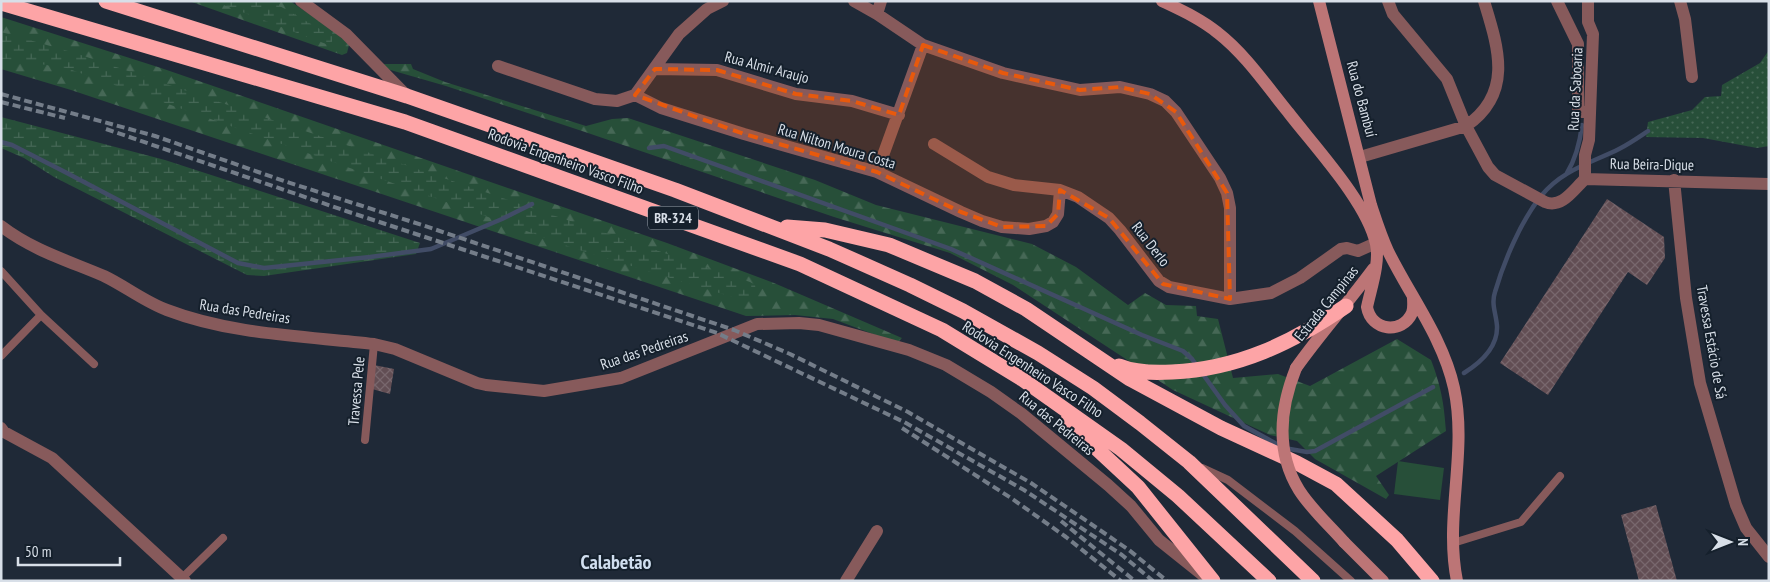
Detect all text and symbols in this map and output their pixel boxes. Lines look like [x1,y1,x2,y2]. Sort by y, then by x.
street label: Rua Almir Araujo [723,47,811,87]
street label: Rua da Saboaria [1563,47,1587,131]
street label: Rua do Bambuí [1343,59,1381,140]
street label: Rua Nilton Moura Costa [776,119,898,173]
street label: Rodovia Engenheiro Vasco Filho [486,124,646,198]
street label: Rua Beira-Dique [1610,154,1694,174]
road number: BR-324 [648,207,698,230]
street label: Rua Derlo [1128,218,1174,270]
street label: Estrada Campinas [1290,262,1362,344]
street label: Travessa Estácio de Sá [1693,284,1731,400]
street label: Rua das Pedreiras [198,294,292,328]
street label: Rodovia Engenheiro Vasco Filho [959,316,1107,422]
street label: Rua das Pedreiras [598,326,690,374]
street label: Travessa Pele [344,356,368,426]
street label: Rua das Pedreiras [1016,387,1098,459]
north arrow [1705,517,1755,567]
scale bar [18,534,120,566]
text: N [1734,538,1752,546]
text: 50 m [25,542,51,561]
district label: Calabetão [581,549,651,575]

